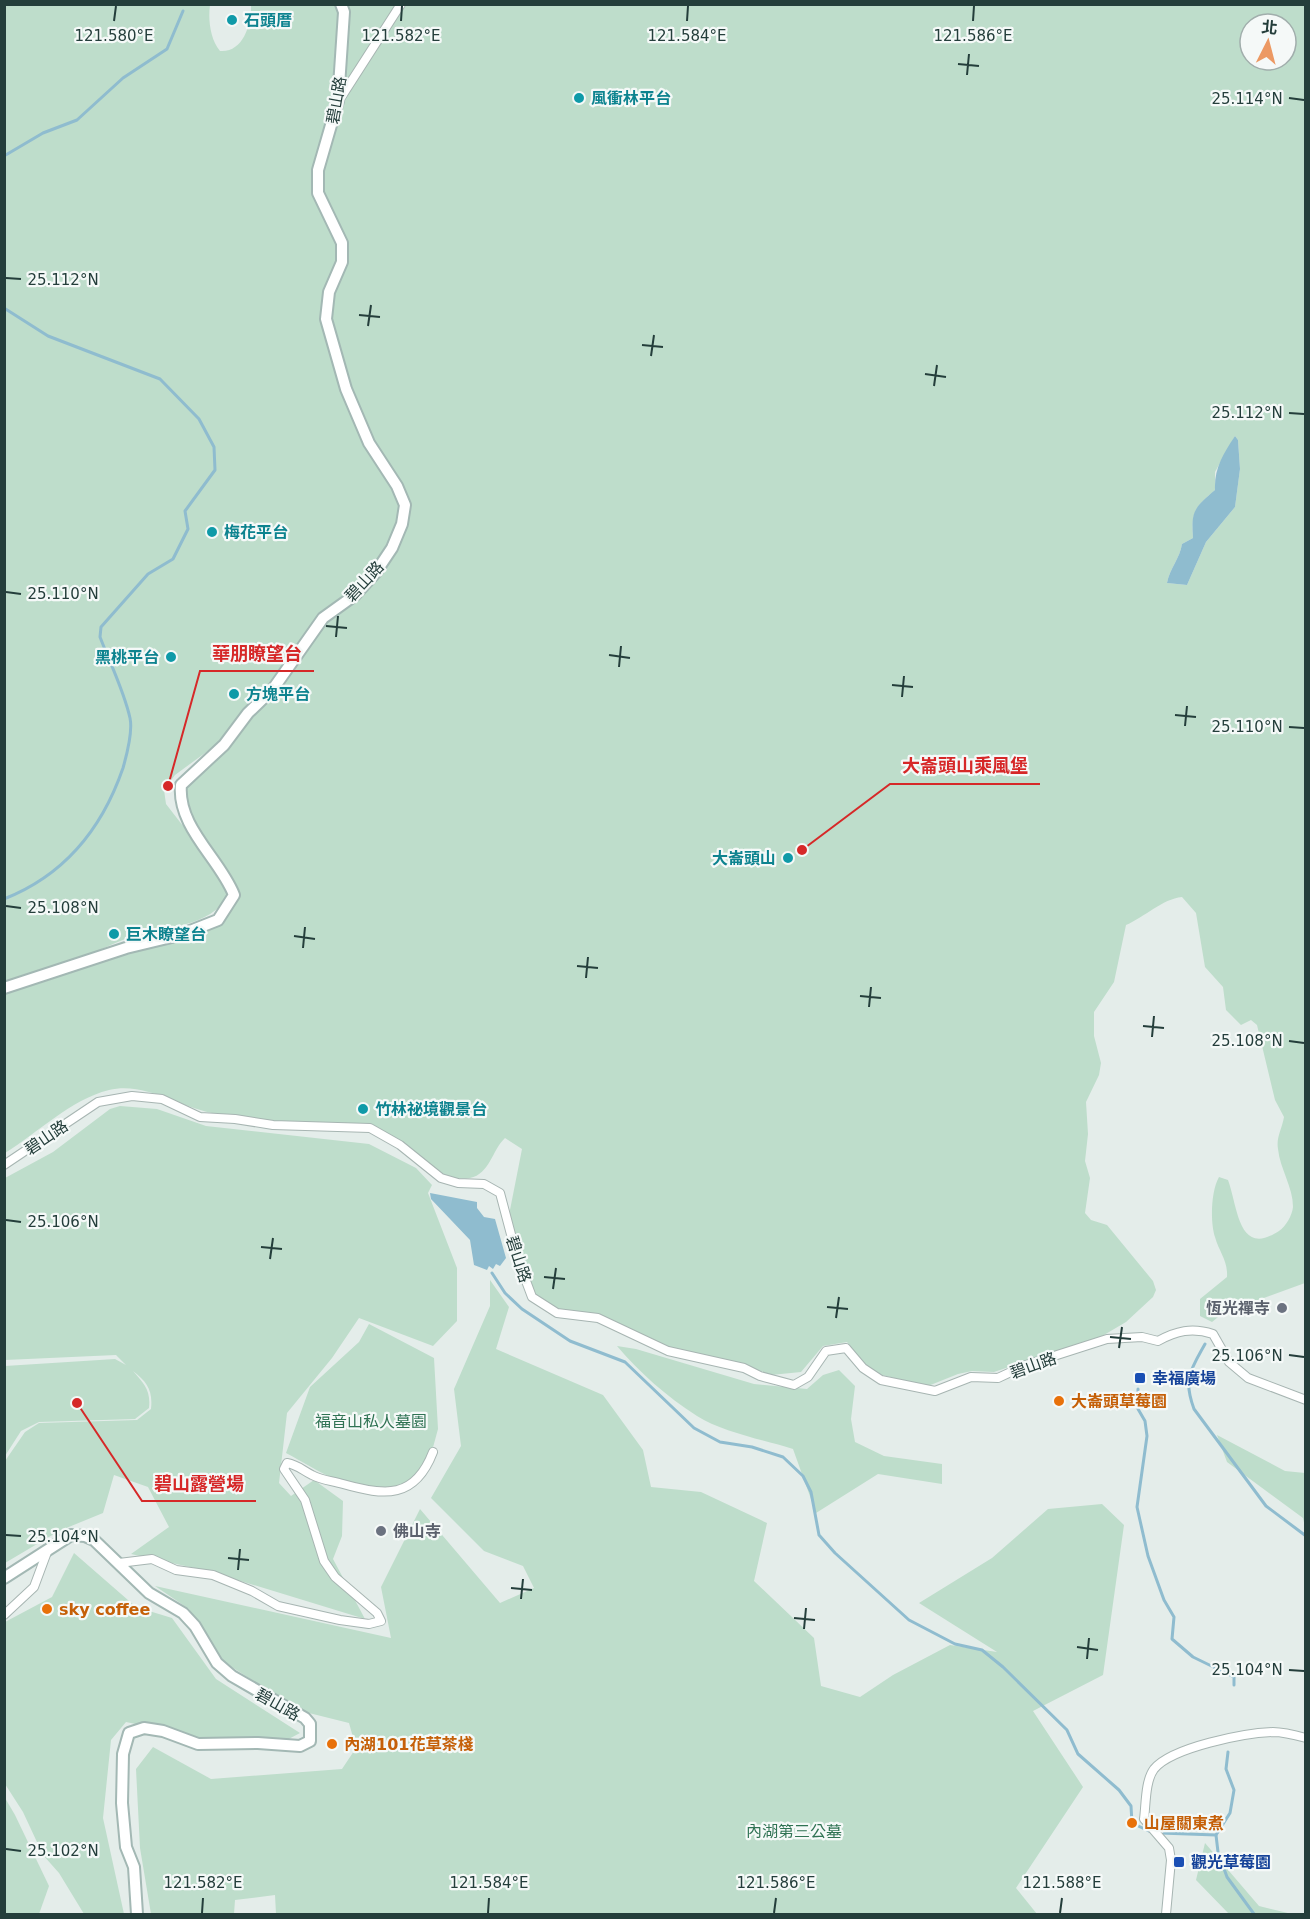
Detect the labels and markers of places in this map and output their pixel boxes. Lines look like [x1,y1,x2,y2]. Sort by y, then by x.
place label: 石頭厝 [244,11,292,30]
marker: 石頭厝 [225,13,239,27]
place label: 風衝林平台 [591,89,671,108]
marker: 風衝林平台 [572,91,586,105]
place label: 梅花平台 [224,523,288,542]
marker: 梅花平台 [205,525,219,539]
callout: 華朋瞭望台 [200,635,314,671]
place label: 黑桃平台 [95,648,159,667]
marker: 黑桃平台 [164,650,178,664]
place label: 方塊平台 [246,685,310,704]
marker: 方塊平台 [227,687,241,701]
callout: 大崙頭山乘風堡 [890,748,1040,784]
place label: 大崙頭山 [712,849,776,868]
marker: 大崙頭山 [781,851,795,865]
place label: 巨木瞭望台 [126,925,206,944]
marker: 巨木瞭望台 [107,927,121,941]
place label: 竹林祕境觀景台 [375,1100,487,1119]
marker: 竹林祕境觀景台 [356,1102,370,1116]
place label: 恆光禪寺 [1206,1299,1270,1318]
marker: 恆光禪寺 [1275,1301,1289,1315]
place label: 幸福廣場 [1152,1369,1216,1388]
marker: 幸福廣場 [1133,1371,1147,1385]
place label: 大崙頭草莓園 [1071,1392,1167,1411]
marker: 大崙頭草莓園 [1052,1394,1066,1408]
callout: 碧山露營場 [142,1465,256,1501]
place label: 佛山寺 [393,1522,441,1541]
marker: 佛山寺 [374,1524,388,1538]
place label: sky coffee [59,1600,150,1619]
marker: sky coffee [40,1602,54,1616]
place label: 內湖101花草茶棧 [344,1735,473,1754]
marker: 內湖101花草茶棧 [325,1737,339,1751]
place label: 山屋關東煮 [1144,1814,1224,1833]
marker: 山屋關東煮 [1125,1816,1139,1830]
place label: 觀光草莓園 [1191,1853,1271,1872]
marker: 觀光草莓園 [1172,1855,1186,1869]

